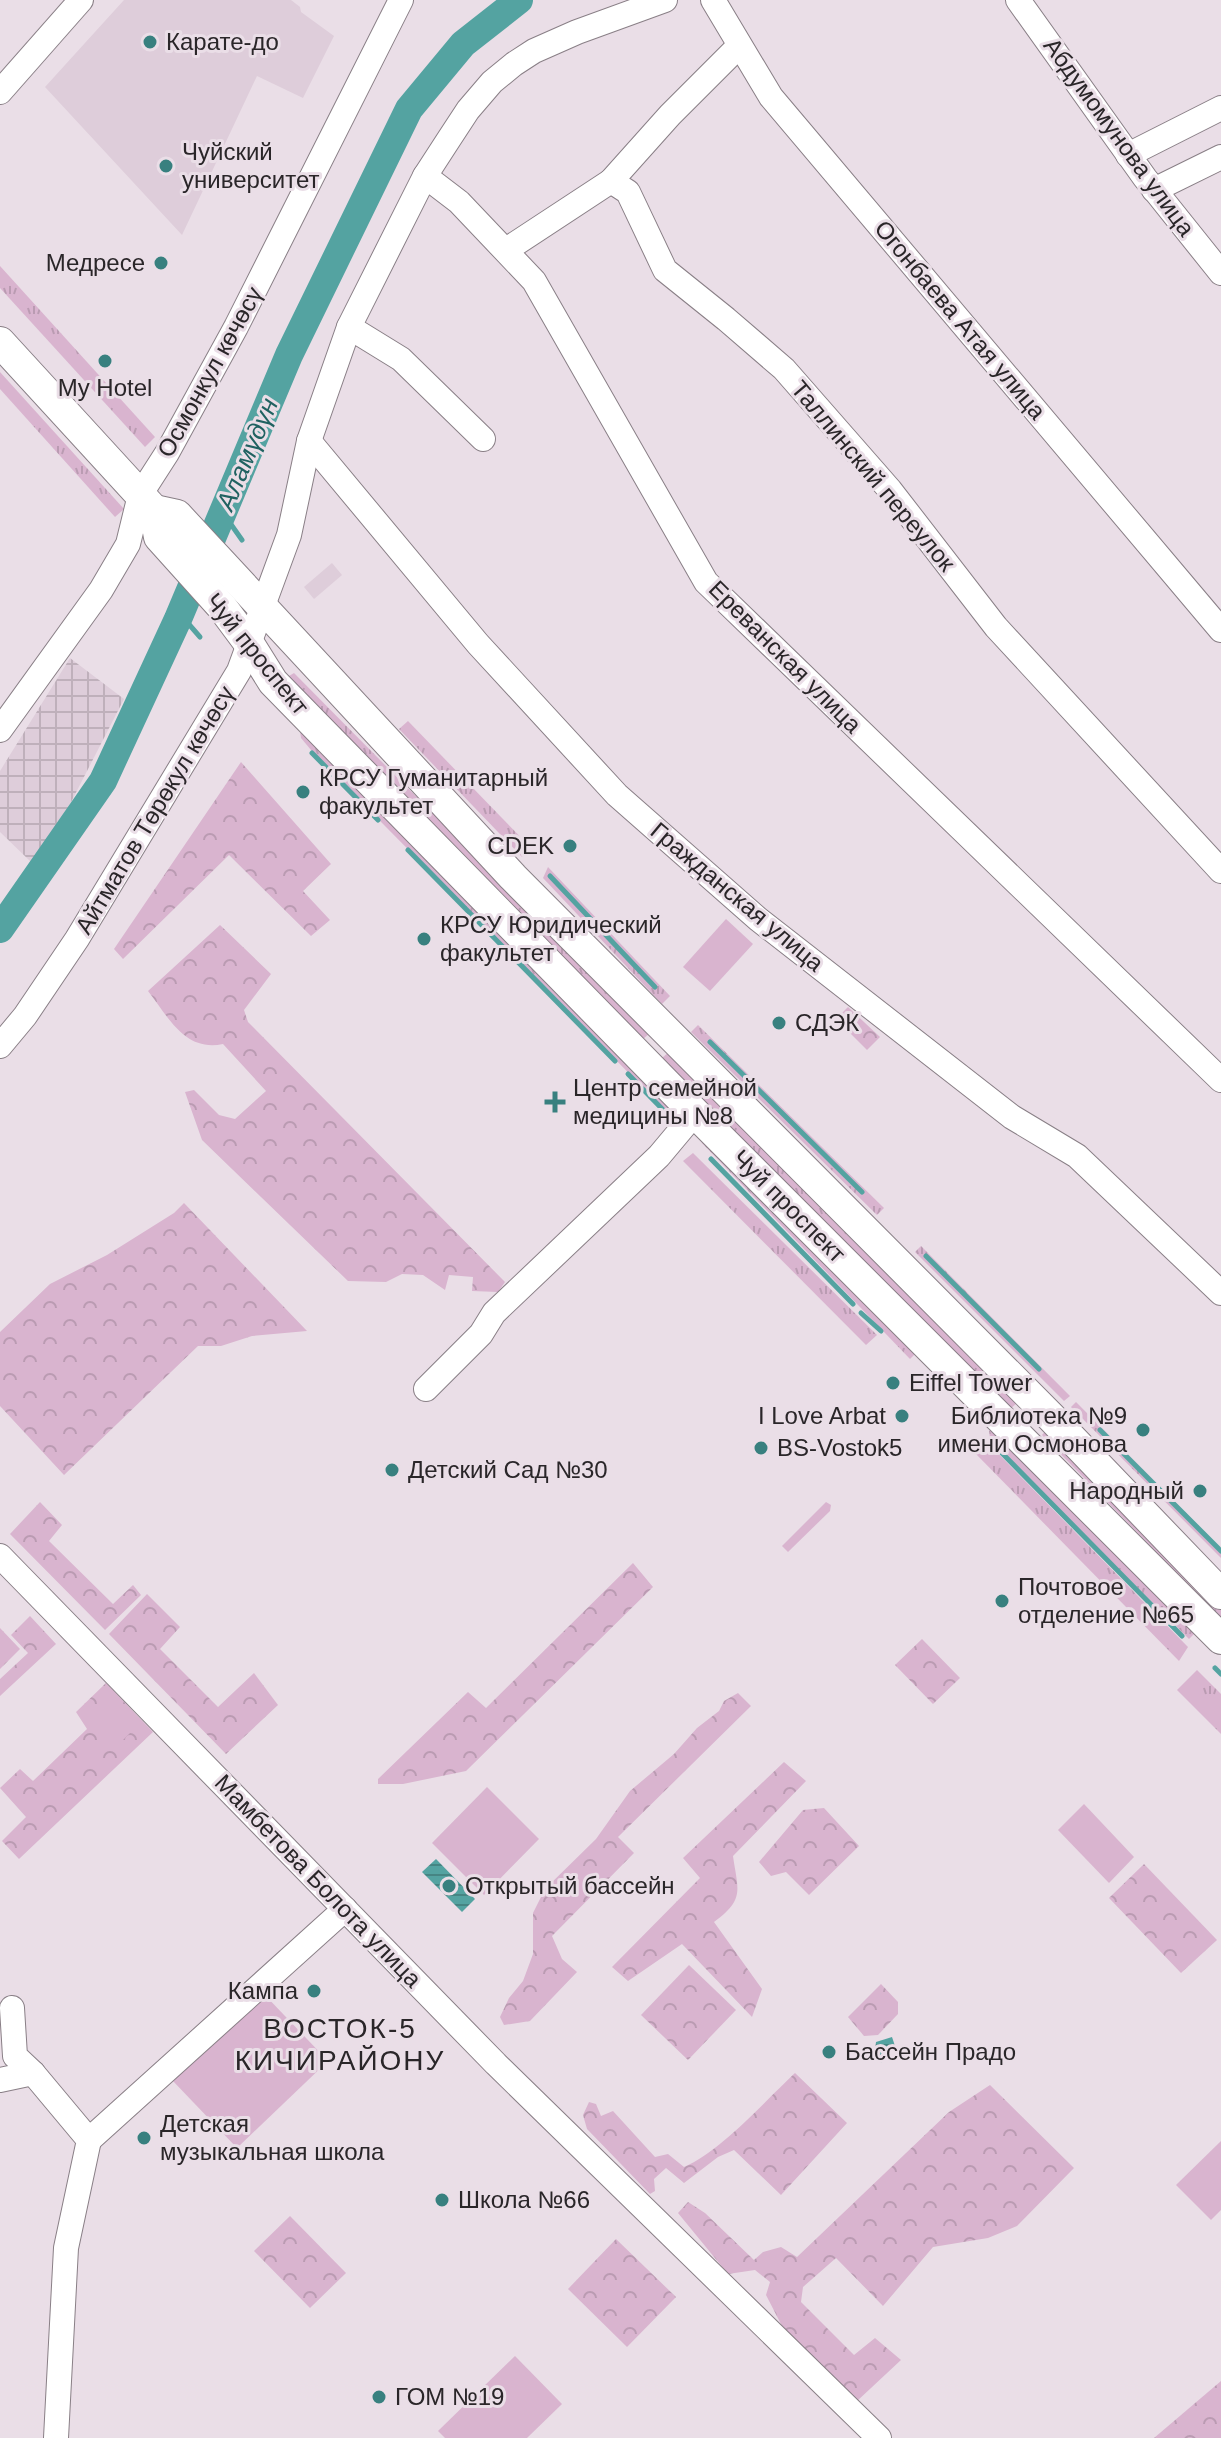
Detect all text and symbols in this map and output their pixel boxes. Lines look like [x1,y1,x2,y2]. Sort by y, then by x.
place label: Карате-до [166,28,279,55]
street label: Абдумомунова улица [1039,32,1201,241]
marker: Карате-до [141,33,159,51]
place label: Чуйский университет [182,138,320,193]
marker: Чуйский университет [157,157,175,175]
street label: Огонбаева Атая улица [869,215,1052,425]
place label: Медресе [46,249,145,276]
marker: Медресе [152,254,170,272]
street label: Осмонкул көчөсү [152,282,268,462]
marker: My Hotel [96,352,114,370]
place label: My Hotel [58,374,152,401]
street label: Таллинский переулок [786,375,961,577]
water label: Аламүдүн [209,393,284,516]
street label: Ереванская улица [704,575,867,739]
street label: Чуй проспект [200,588,314,720]
street label: Айтматов Төрөкул көчөсү [70,681,239,939]
place label: КРСУ Гуманитарный факультет [319,764,548,819]
marker: КРСУ Гуманитарный факультет [294,783,312,801]
street label: Гражданская улица [646,817,830,977]
place label: CDEK [487,832,554,859]
marker: CDEK [561,837,579,855]
place label: КРСУ Юридический факультет [440,911,662,966]
marker: КРСУ Юридический факультет [415,930,433,948]
place label: СДЭК [795,1009,859,1036]
marker: СДЭК [770,1014,788,1032]
place label: Центр семейной медицины №8 [573,1074,757,1129]
marker: Центр семейной медицины №8 [544,1091,566,1113]
street label: Чуй проспект [728,1144,851,1267]
place label: Eiffel Tower [909,1369,1032,1396]
marker: Eiffel Tower [884,1374,902,1392]
place label: I Love Arbat [758,1402,886,1429]
place label: Библиотека №9 имени Осмонова [937,1402,1128,1457]
marker: I Love Arbat [893,1407,911,1425]
marker: Библиотека №9 имени Осмонова [1134,1421,1152,1439]
place label: BS-Vostok5 [777,1434,902,1461]
marker: BS-Vostok5 [752,1439,770,1457]
place label: Детский Сад №30 [408,1456,608,1483]
marker: Детский Сад №30 [383,1461,401,1479]
place label: Народный [1069,1477,1184,1504]
marker: Народный [1191,1482,1209,1500]
place label: Почтовое отделение №65 [1018,1573,1194,1628]
marker: Почтовое отделение №65 [993,1592,1011,1610]
street label: Мамбетова Болота улица [210,1769,427,1993]
place label: Открытый бассейн [465,1872,675,1899]
marker: Открытый бассейн [440,1877,458,1895]
place label: Кампа [228,1977,299,2004]
marker: Кампа [305,1982,323,2000]
district label: ВОСТОК-5 КИЧИРАЙОНУ [235,2013,445,2076]
place label: Бассейн Прадо [845,2038,1016,2065]
marker: Бассейн Прадо [820,2043,838,2061]
place label: Детская музыкальная школа [160,2110,385,2165]
marker: Детская музыкальная школа [135,2129,153,2147]
place label: Школа №66 [458,2186,590,2213]
marker: Школа №66 [433,2191,451,2209]
place label: ГОМ №19 [395,2383,504,2410]
marker: ГОМ №19 [370,2388,388,2406]

